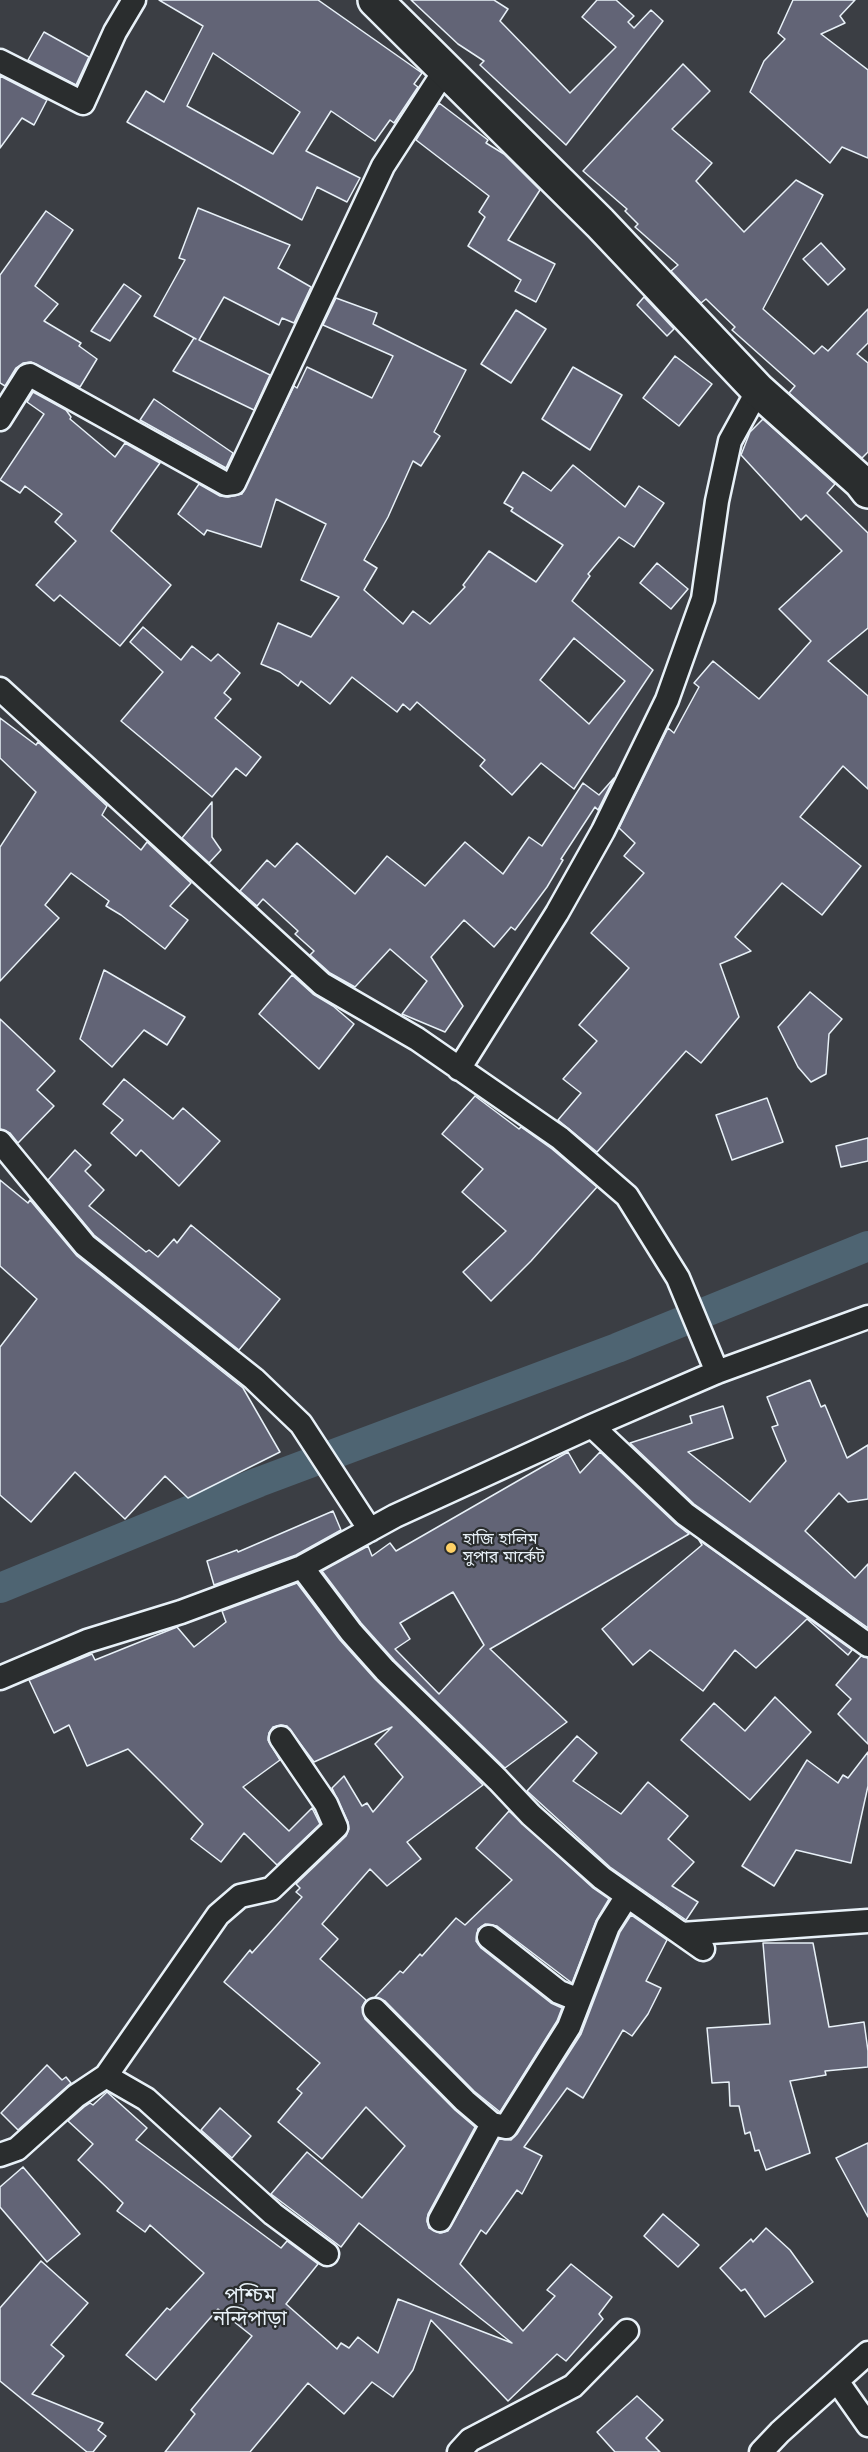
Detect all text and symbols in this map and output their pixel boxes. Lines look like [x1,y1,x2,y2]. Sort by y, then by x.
place label: হাজি হালিম সুপার মার্কেট [463,1529,545,1567]
marker: হাজি হালিম সুপার মার্কেট [444,1541,458,1555]
district label: পশ্চিম নন্দিপাড়া [213,2284,287,2331]

